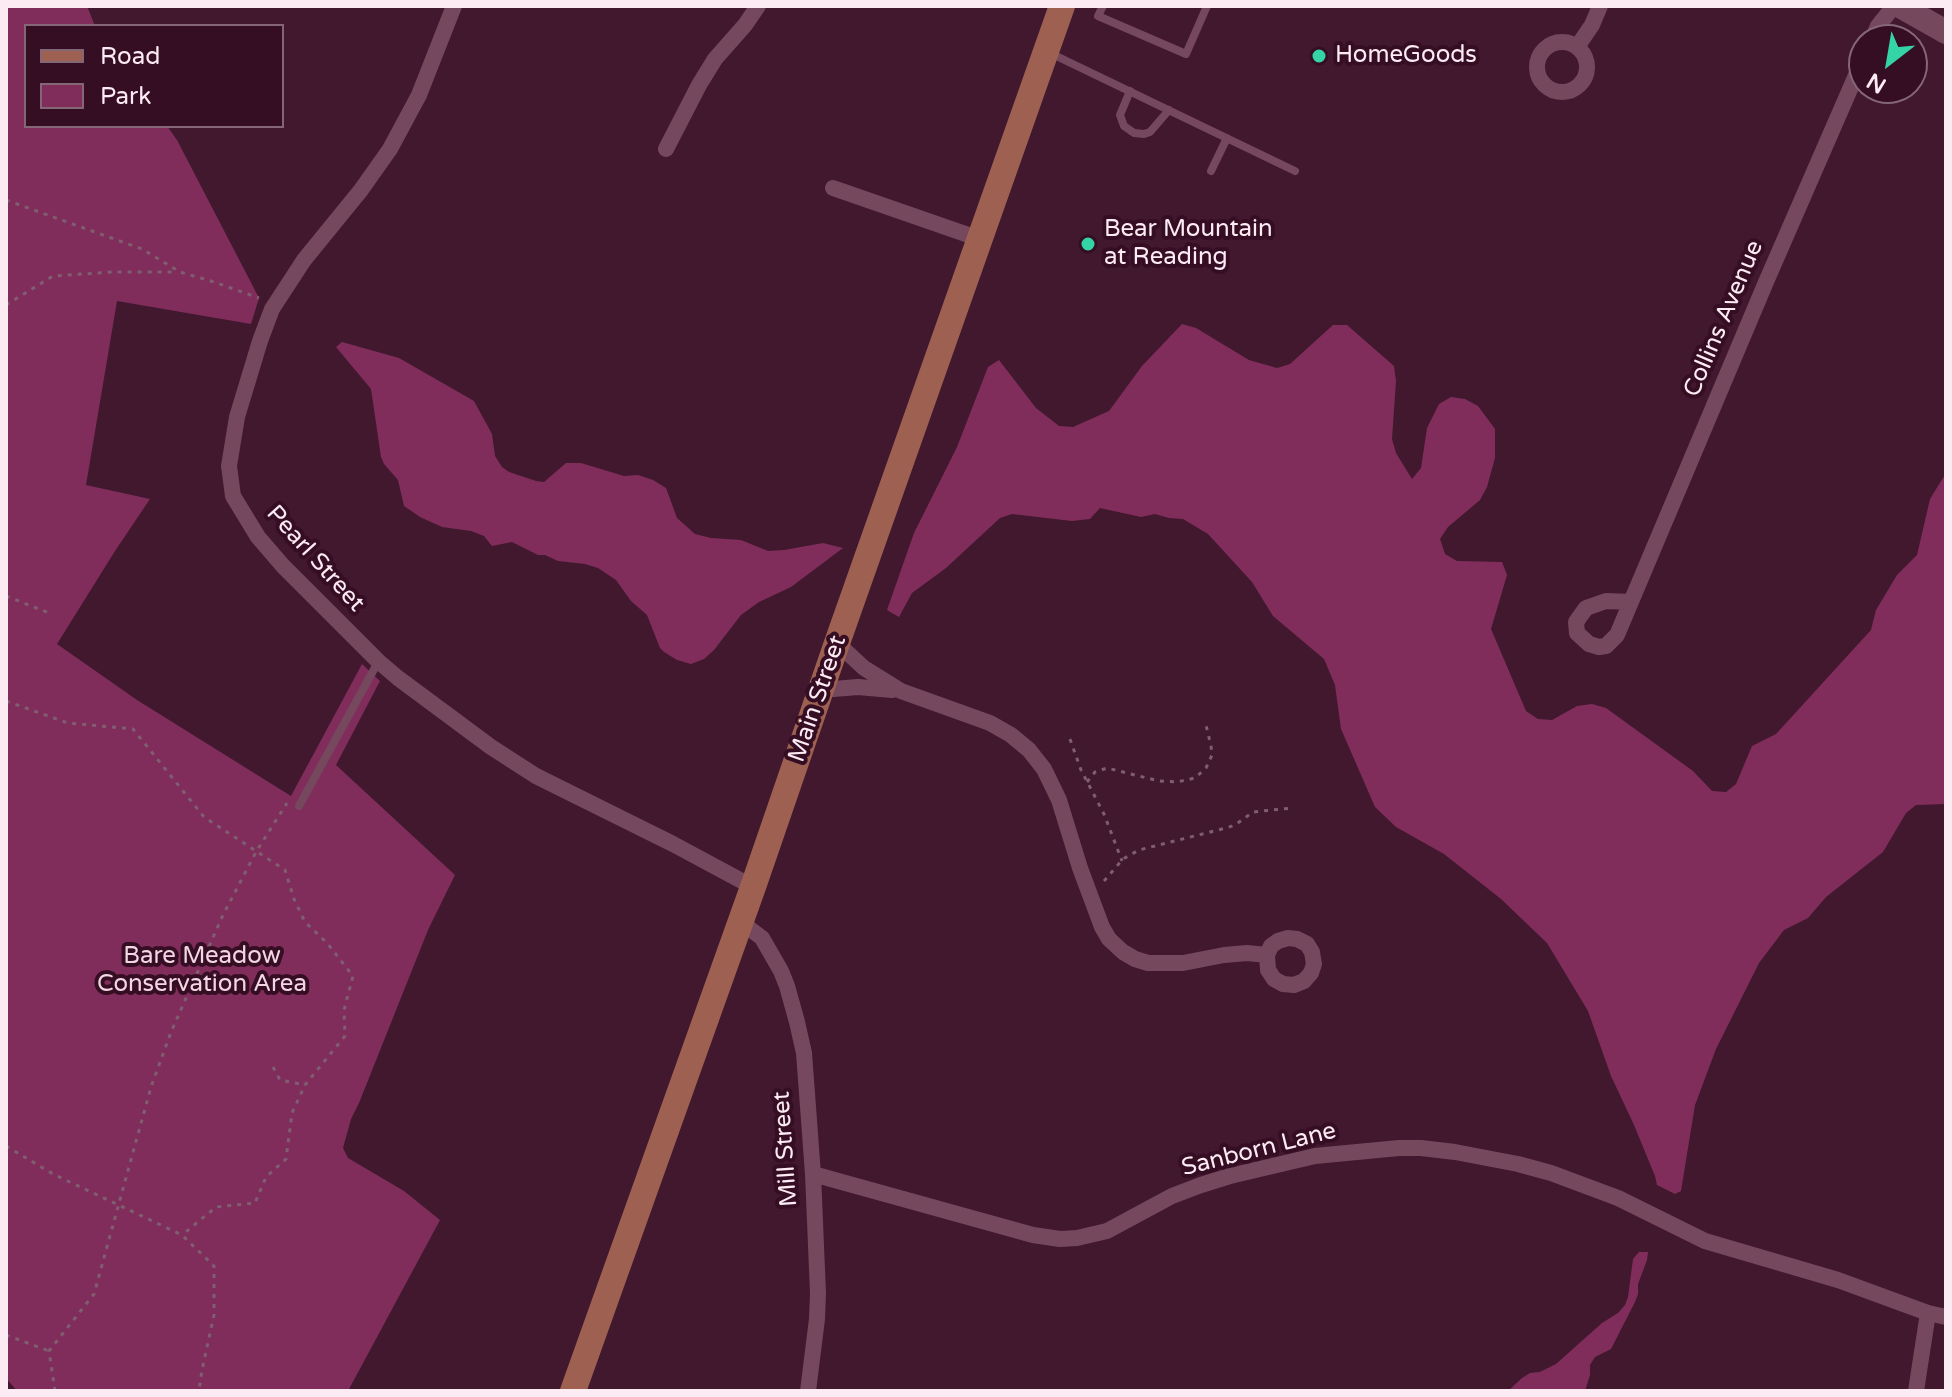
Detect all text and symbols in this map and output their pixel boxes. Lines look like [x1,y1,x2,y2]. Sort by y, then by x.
legend [24,24,284,128]
north arrow [1848,24,1928,104]
text: Road [100,42,160,71]
place label: HomeGoods [1335,42,1477,70]
marker: HomeGoods [1310,47,1328,65]
text: N [1862,67,1891,99]
text: Park [100,82,151,111]
place label: Bear Mountain at Reading [1104,216,1273,272]
marker: Bear Mountain at Reading [1079,235,1097,253]
street label: Collins Avenue [1678,236,1770,402]
street label: Pearl Street [260,500,370,618]
street label: Main Street [783,632,853,766]
park label: Bare Meadow Conservation Area [97,943,307,999]
street label: Mill Street [768,1090,804,1208]
street label: Sanborn Lane [1179,1117,1339,1183]

